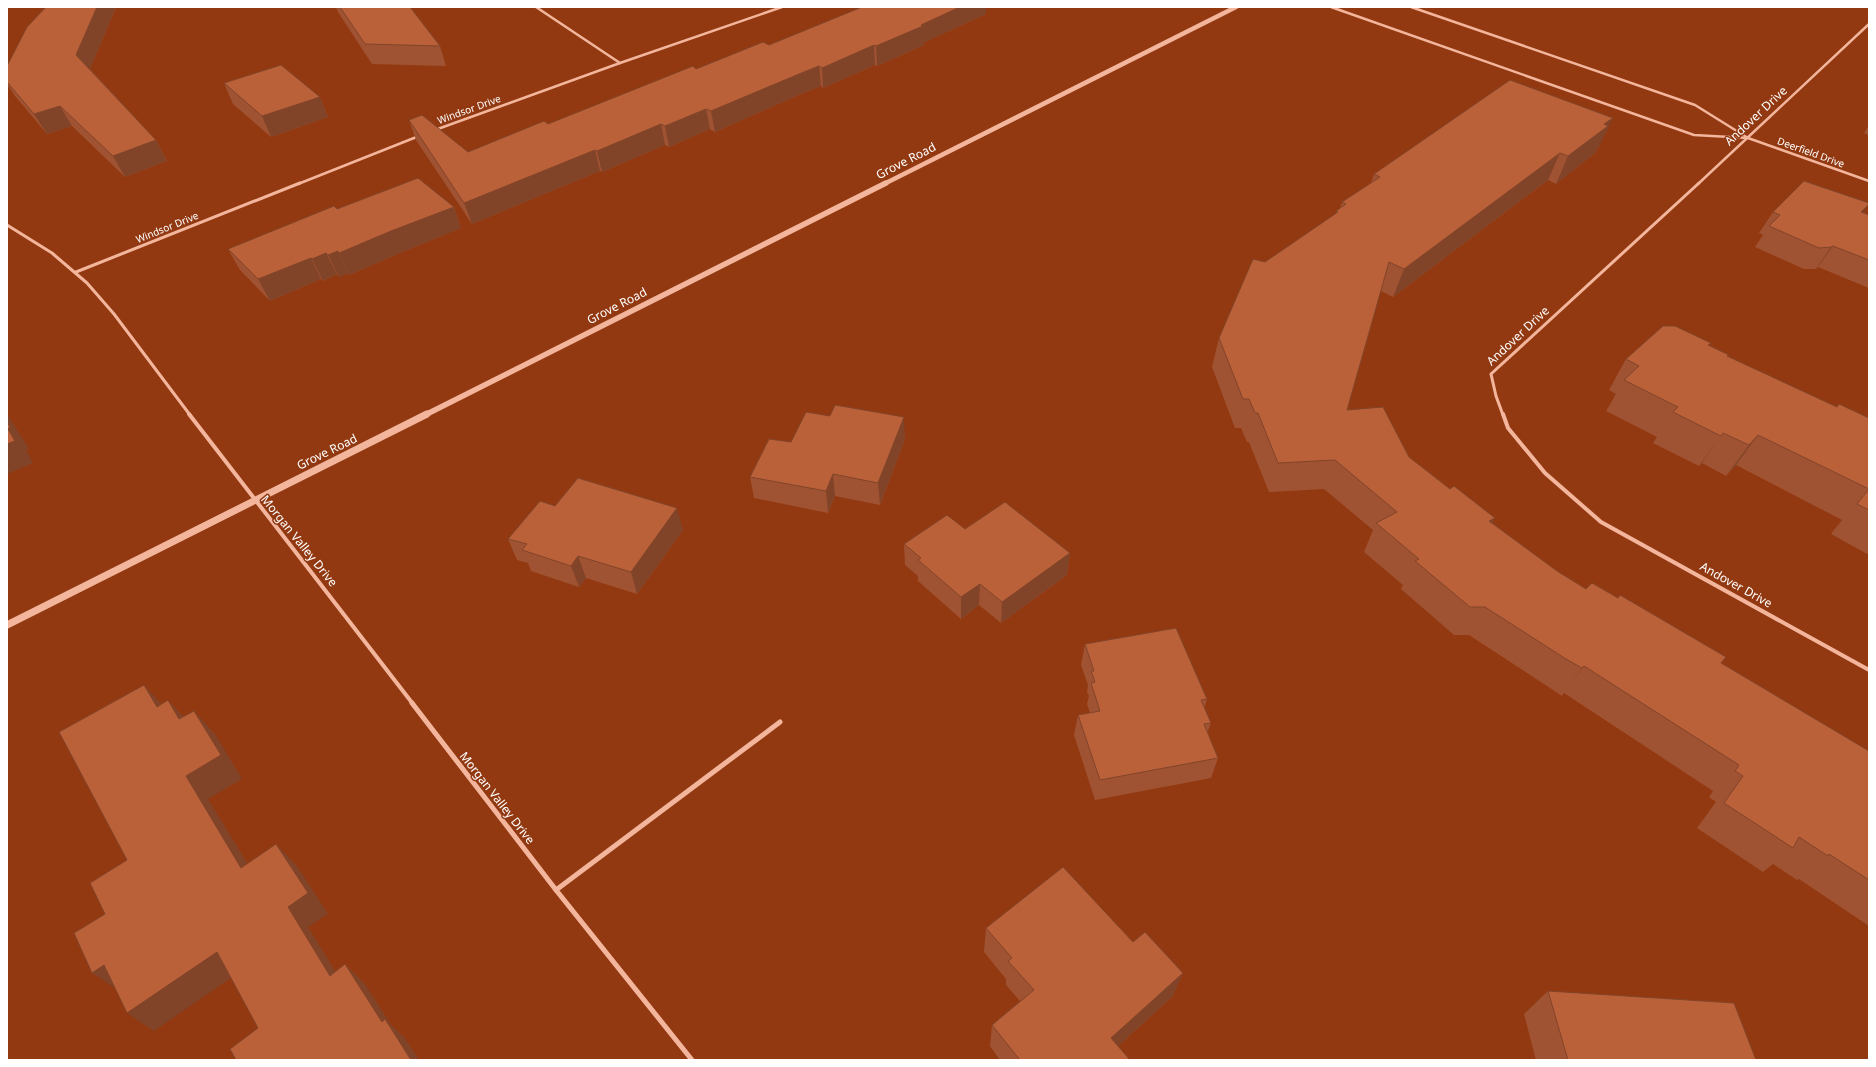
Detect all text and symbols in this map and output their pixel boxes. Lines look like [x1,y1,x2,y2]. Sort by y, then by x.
street label: Andover Drive [1721,82,1791,149]
street label: Windsor Drive [435,91,503,127]
street label: Deerfield Drive [1776,133,1847,171]
street label: Grove Road [873,138,939,183]
street label: Windsor Drive [134,208,201,246]
street label: Grove Road [584,283,650,328]
street label: Andover Drive [1483,302,1553,369]
street label: Grove Road [294,430,360,474]
street label: Morgan Valley Drive [257,491,342,590]
street label: Andover Drive [1697,558,1776,612]
street label: Morgan Valley Drive [456,748,539,848]

